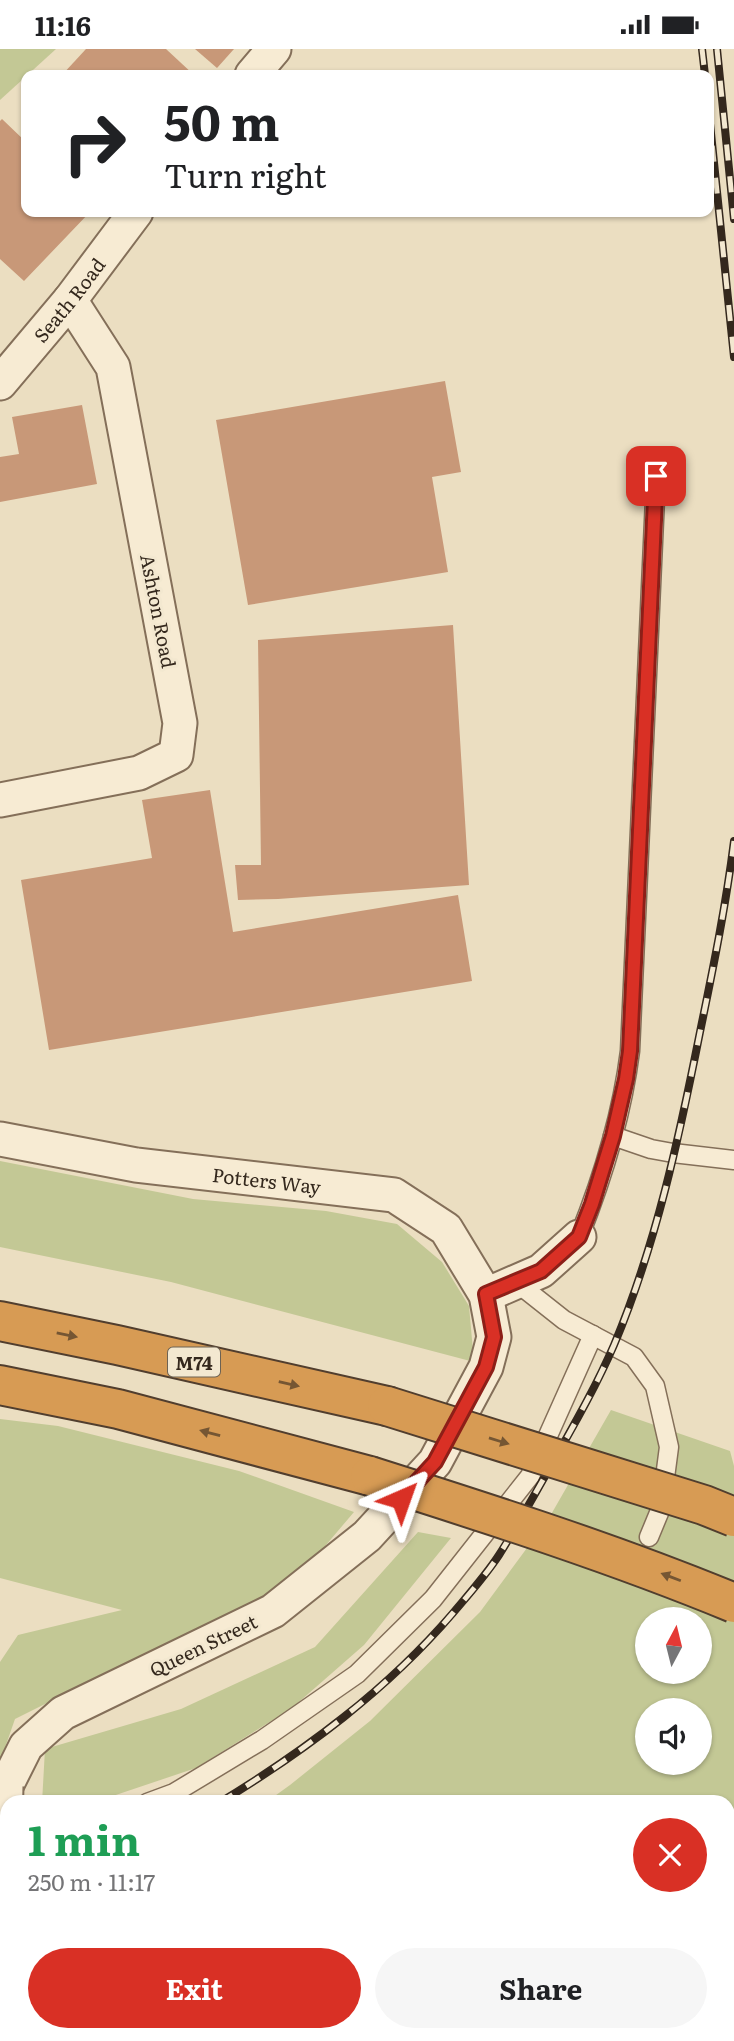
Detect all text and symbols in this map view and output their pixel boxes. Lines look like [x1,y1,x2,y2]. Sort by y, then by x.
text: 11:16 [35,5,91,44]
text: 50 m [164,83,280,156]
icon: right [49,98,140,189]
text: Turn right [164,150,326,198]
street label: Seath Road [26,251,111,348]
pin [626,446,686,506]
icon: arrive [637,457,675,495]
street label: Ashton Road [134,552,184,671]
street label: Potters Way [211,1160,323,1200]
one-way arrow [56,1329,78,1340]
road number: M74 [168,1347,220,1377]
one-way arrow [278,1379,300,1390]
one-way arrow [199,1427,221,1438]
one-way arrow [489,1437,510,1447]
position arrow [364,1462,438,1536]
one-way arrow [660,1571,681,1582]
street label: Queen Street [144,1607,262,1683]
north arrow [635,1607,712,1683]
map controls [635,1607,712,1775]
button: sound [635,1698,712,1775]
text: 1 min [28,1807,140,1869]
button: close [633,1818,707,1892]
text: 250 m · 11:17 [28,1864,155,1898]
button: Exit [28,1948,361,2028]
button: Share [375,1948,707,2028]

